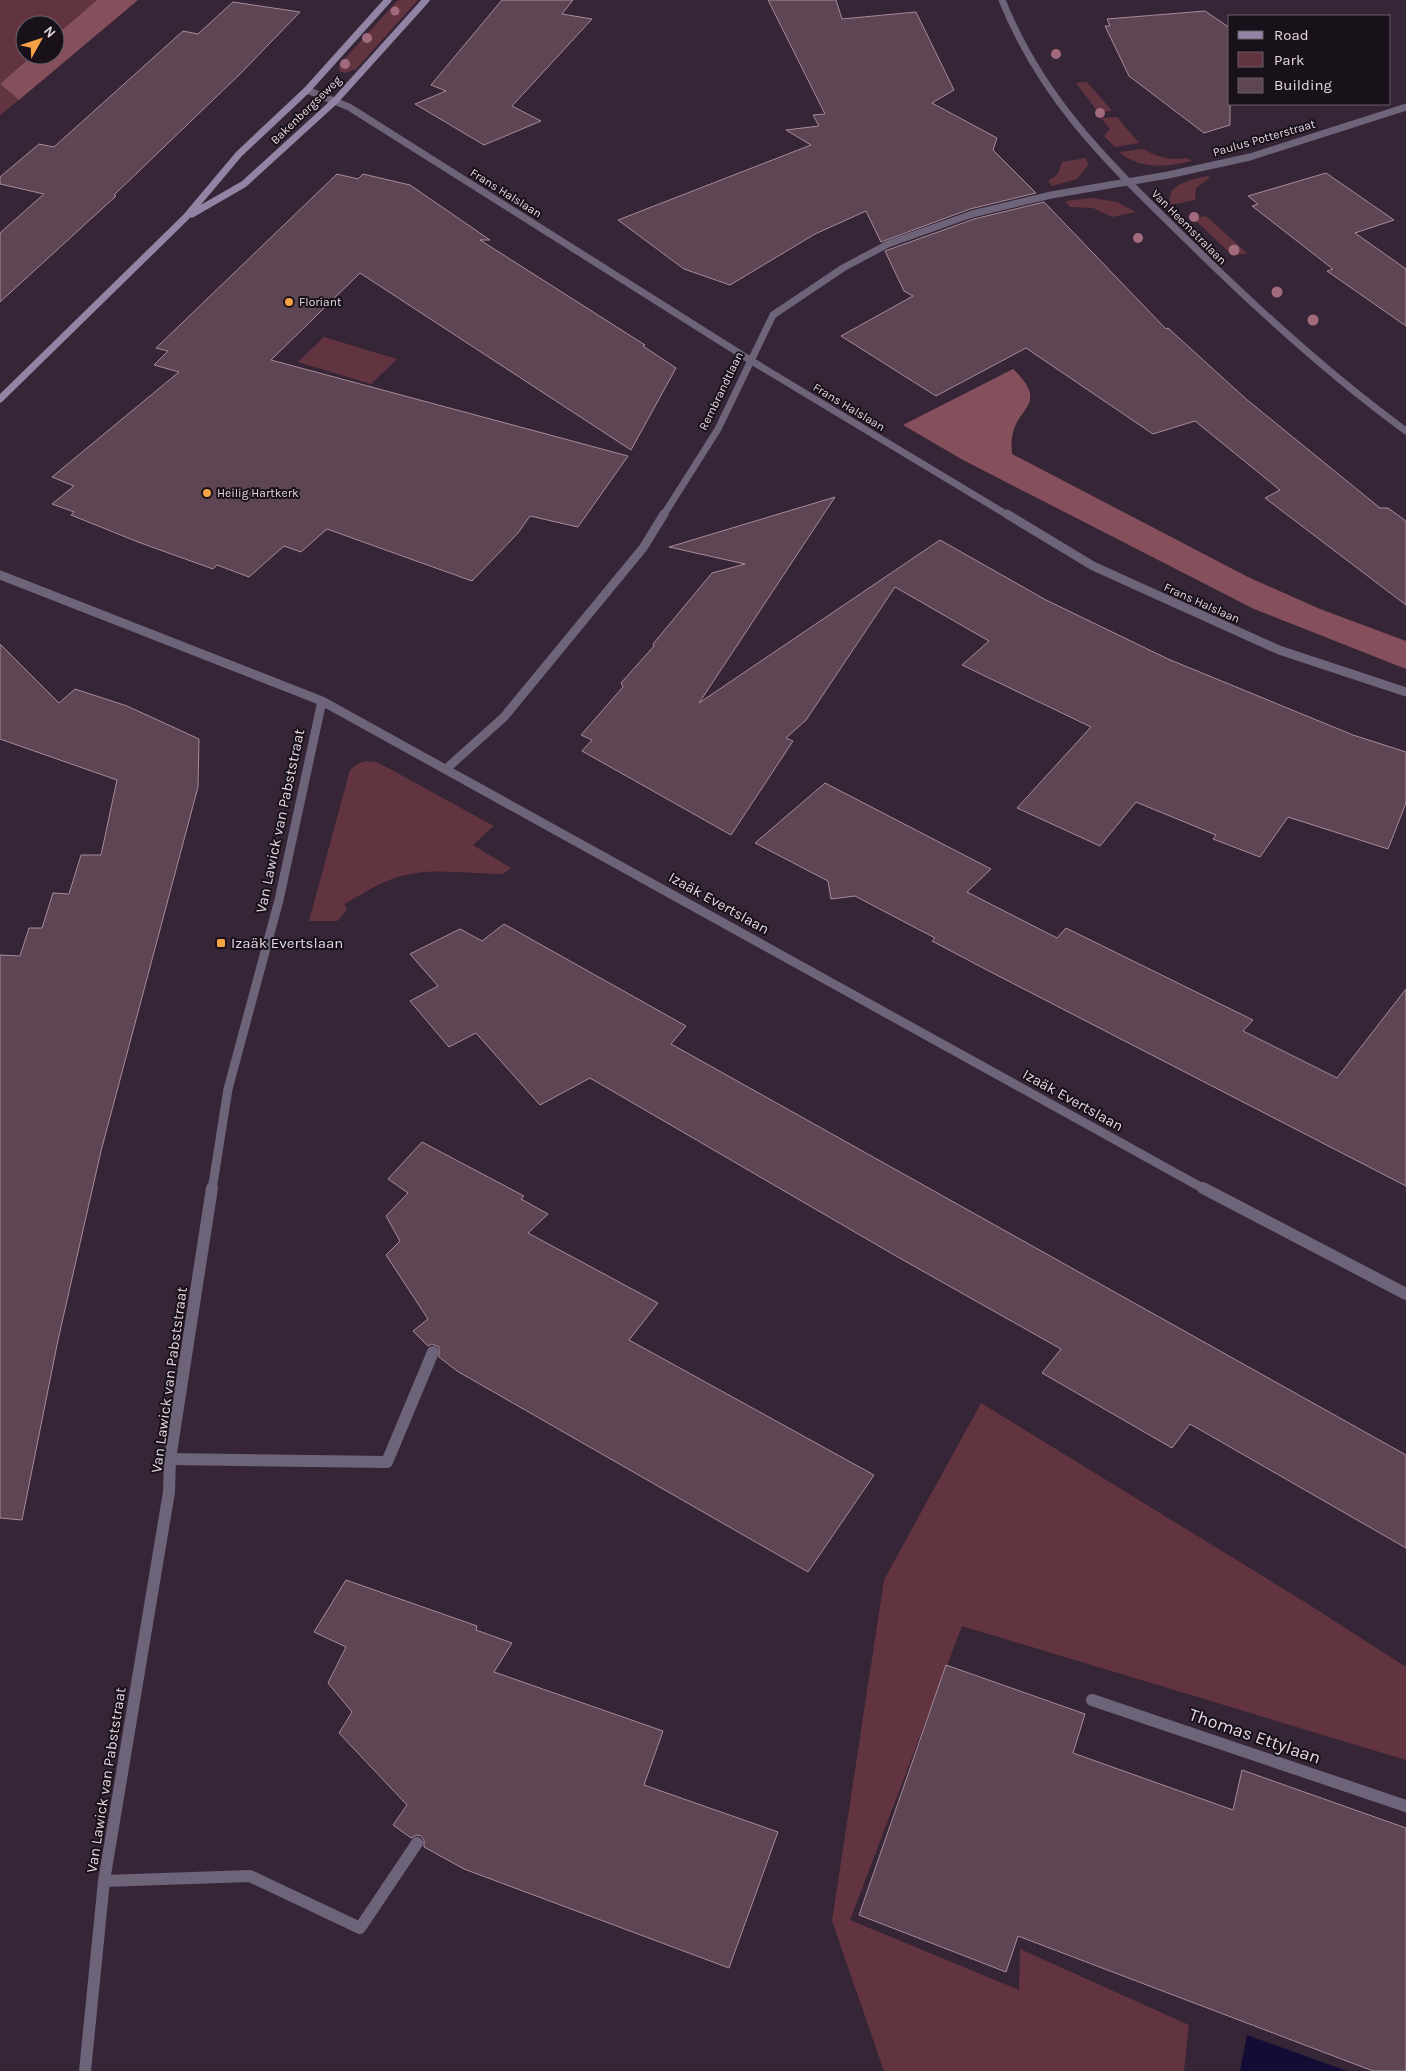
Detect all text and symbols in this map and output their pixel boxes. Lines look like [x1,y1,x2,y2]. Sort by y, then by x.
north arrow [15,15,65,65]
legend [1228,15,1391,105]
text: N [40,23,59,41]
text: Road [1274,26,1309,44]
text: Park [1274,51,1304,69]
street label: Bakenbergseweg [268,73,344,147]
text: Building [1274,76,1332,94]
street label: Paulus Potterstraat [1211,117,1317,159]
street label: Frans Halslaan [468,165,544,221]
street label: Van Heemstralaan [1149,187,1229,267]
place label: Floriant [299,295,342,309]
marker: Floriant [283,296,295,308]
street label: Rembrandtlaan [696,350,746,432]
street label: Frans Halslaan [810,380,888,434]
place label: Heilig Hartkerk [217,486,299,500]
marker: Heilig Hartkerk [201,487,213,499]
street label: Frans Halslaan [1162,580,1242,626]
street label: Van Lawick van Pabststraat [252,727,308,915]
street label: Izaäk Evertslaan [666,868,772,938]
place label: Izaäk Evertslaan [231,934,343,952]
marker: Izaäk Evertslaan [215,937,227,949]
street label: Izaäk Evertslaan [1020,1065,1126,1135]
street label: Van Lawick van Pabststraat [147,1285,191,1474]
street label: Van Lawick van Pabststraat [82,1686,130,1874]
street label: Thomas Ettylaan [1186,1703,1324,1769]

